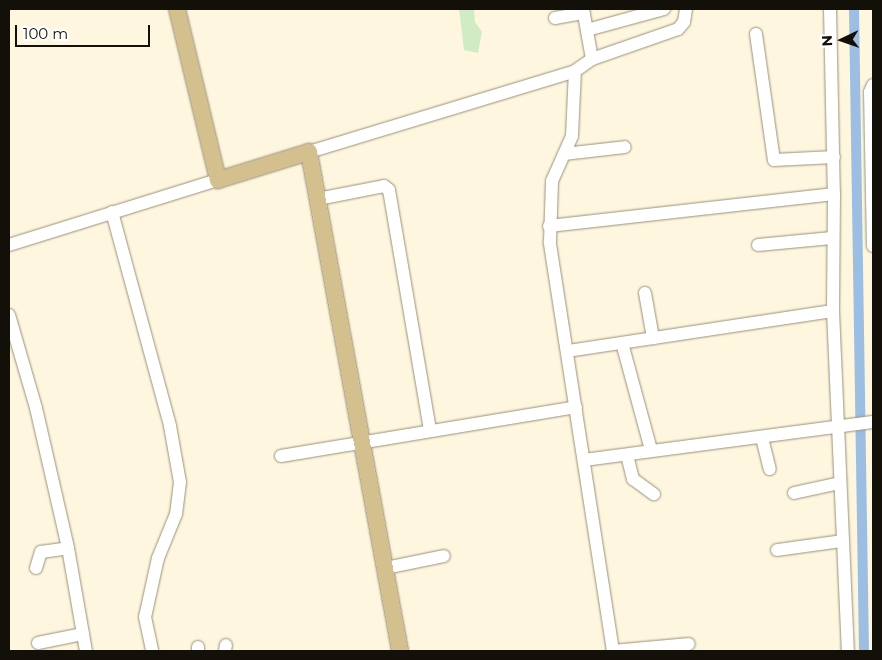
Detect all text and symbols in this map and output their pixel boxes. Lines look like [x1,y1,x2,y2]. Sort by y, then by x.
scale bar [18,15,152,47]
north arrow [817,15,867,65]
text: 100 m [23,24,68,43]
text: N [818,35,836,47]

